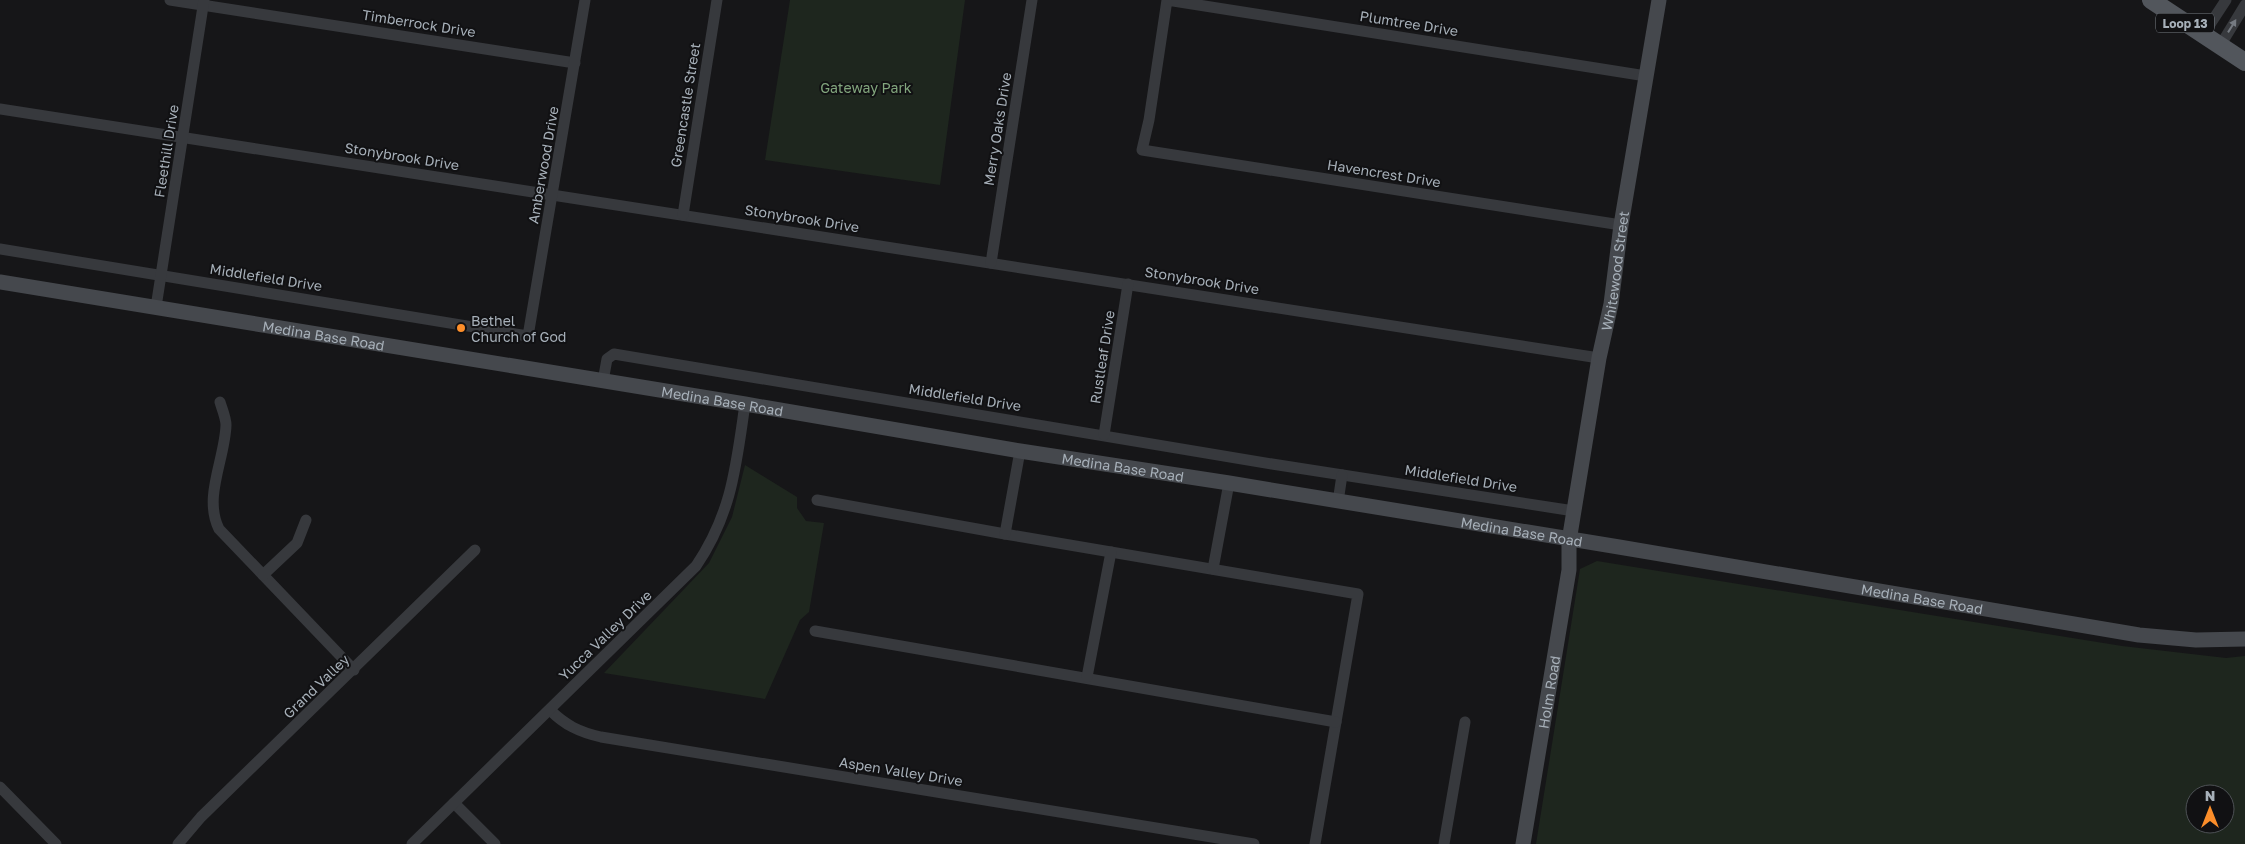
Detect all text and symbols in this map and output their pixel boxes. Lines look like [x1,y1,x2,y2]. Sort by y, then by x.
street label: Timberrock Drive [361,6,477,40]
street label: Plumtree Drive [1358,7,1460,39]
road number: Loop 13 [2156,13,2214,32]
one-way arrow [2228,19,2237,32]
street label: Greencastle Street [667,41,703,169]
street label: Merry Oaks Drive [980,71,1014,187]
park label: Gateway Park [820,79,912,96]
street label: Fleethill Drive [150,103,182,199]
street label: Amberwood Drive [524,105,562,225]
street label: Stonybrook Drive [344,139,460,173]
street label: Havencrest Drive [1326,156,1442,190]
street label: Stonybrook Drive [744,201,860,235]
street label: Whitewood Street [1597,209,1632,332]
street label: Middlefield Drive [209,260,323,294]
street label: Stonybrook Drive [1144,263,1260,297]
street label: Rustleaf Drive [1086,309,1118,405]
place label: Bethel Church of God [471,312,566,345]
street label: Medina Base Road [261,317,386,353]
marker: Bethel Church of God [455,322,467,334]
street label: Middlefield Drive [908,380,1022,414]
street label: Medina Base Road [660,382,785,419]
street label: Medina Base Road [1061,449,1185,484]
street label: Middlefield Drive [1404,461,1518,495]
street label: Medina Base Road [1460,513,1584,549]
street label: Medina Base Road [1860,580,1984,617]
street label: Yucca Valley Drive [555,586,655,684]
street label: Grand Valley [280,650,353,722]
street label: Holm Road [1534,654,1563,730]
street label: Aspen Valley Drive [838,753,964,789]
north arrow [2185,784,2235,834]
text: N [2205,787,2215,804]

